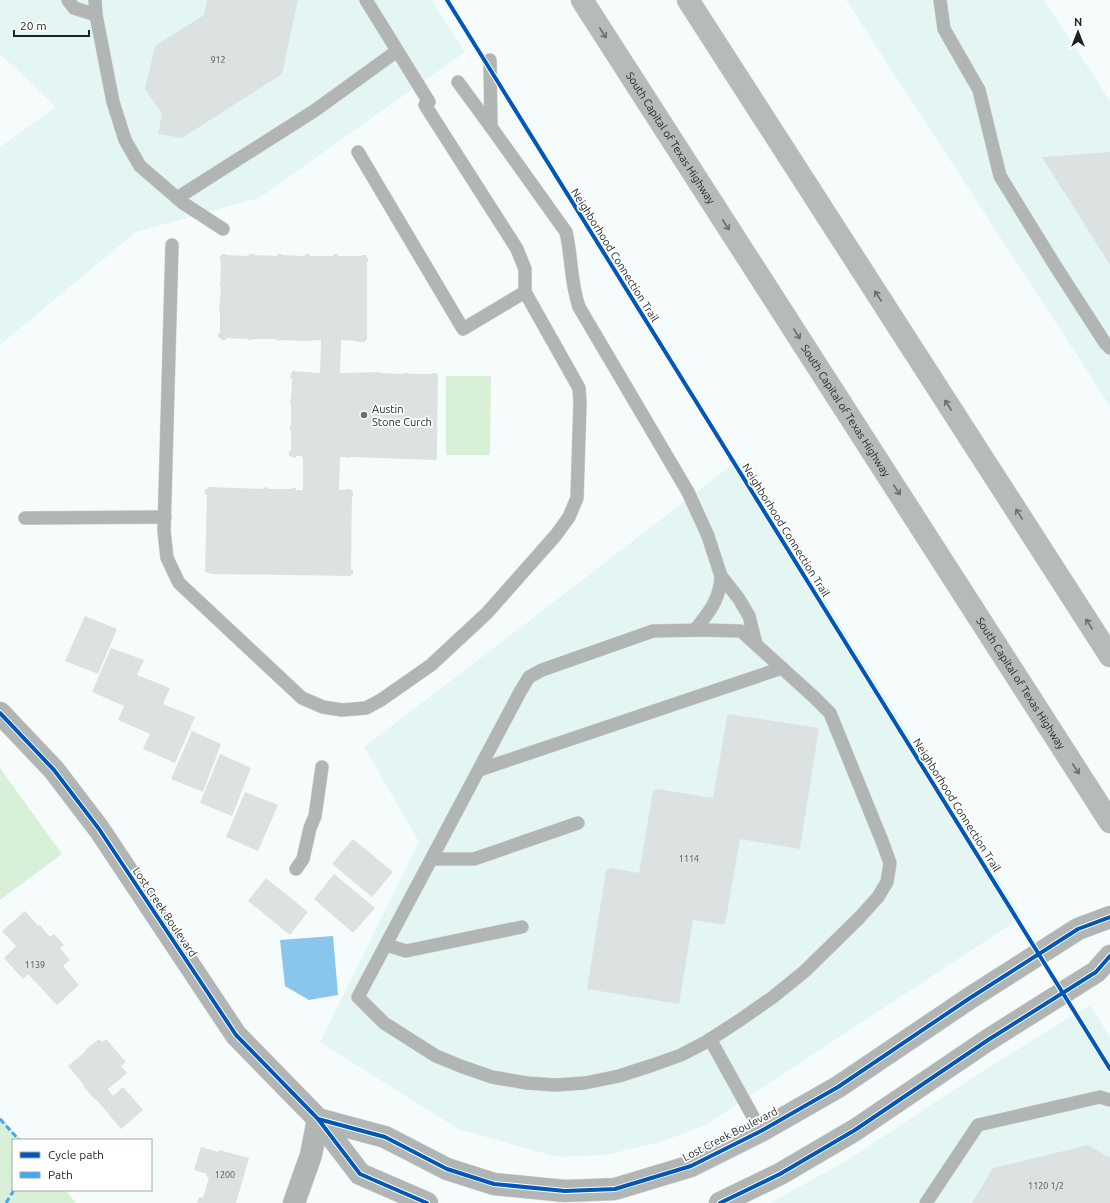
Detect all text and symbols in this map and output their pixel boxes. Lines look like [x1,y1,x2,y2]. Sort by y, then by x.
scale bar [14,12,89,38]
north arrow [1058,12,1098,52]
text: N [1074,16,1082,28]
text: 20 m [20,19,47,32]
one-way arrow [599,27,607,38]
house number: 912 [210,55,226,65]
street label: South Capital of Texas Highway [624,70,718,207]
street label: Neighborhood Connection Trail [569,186,661,324]
one-way arrow [722,219,731,230]
one-way arrow [874,291,882,302]
one-way arrow [793,328,801,339]
street label: South Capital of Texas Highway [799,342,893,479]
one-way arrow [944,400,952,411]
place label: Austin Stone Curch [372,403,432,428]
marker: Austin Stone Curch [359,410,369,420]
street label: Neighborhood Connection Trail [740,461,832,599]
one-way arrow [894,484,902,496]
one-way arrow [1014,508,1022,520]
street label: South Capital of Texas Highway [974,615,1068,752]
one-way arrow [1085,619,1093,630]
street label: Neighborhood Connection Trail [911,736,1003,874]
one-way arrow [1072,763,1080,774]
house number: 1114 [679,854,699,864]
street label: Lost Creek Boulevard [131,865,199,959]
house number: 1139 [25,960,45,970]
street label: Lost Creek Boulevard [680,1105,780,1163]
legend [12,1139,152,1191]
text: Cycle path [48,1148,104,1161]
text: Path [48,1168,73,1181]
house number: 1200 [215,1170,235,1180]
house number: 1120 1/2 [1028,1181,1064,1191]

